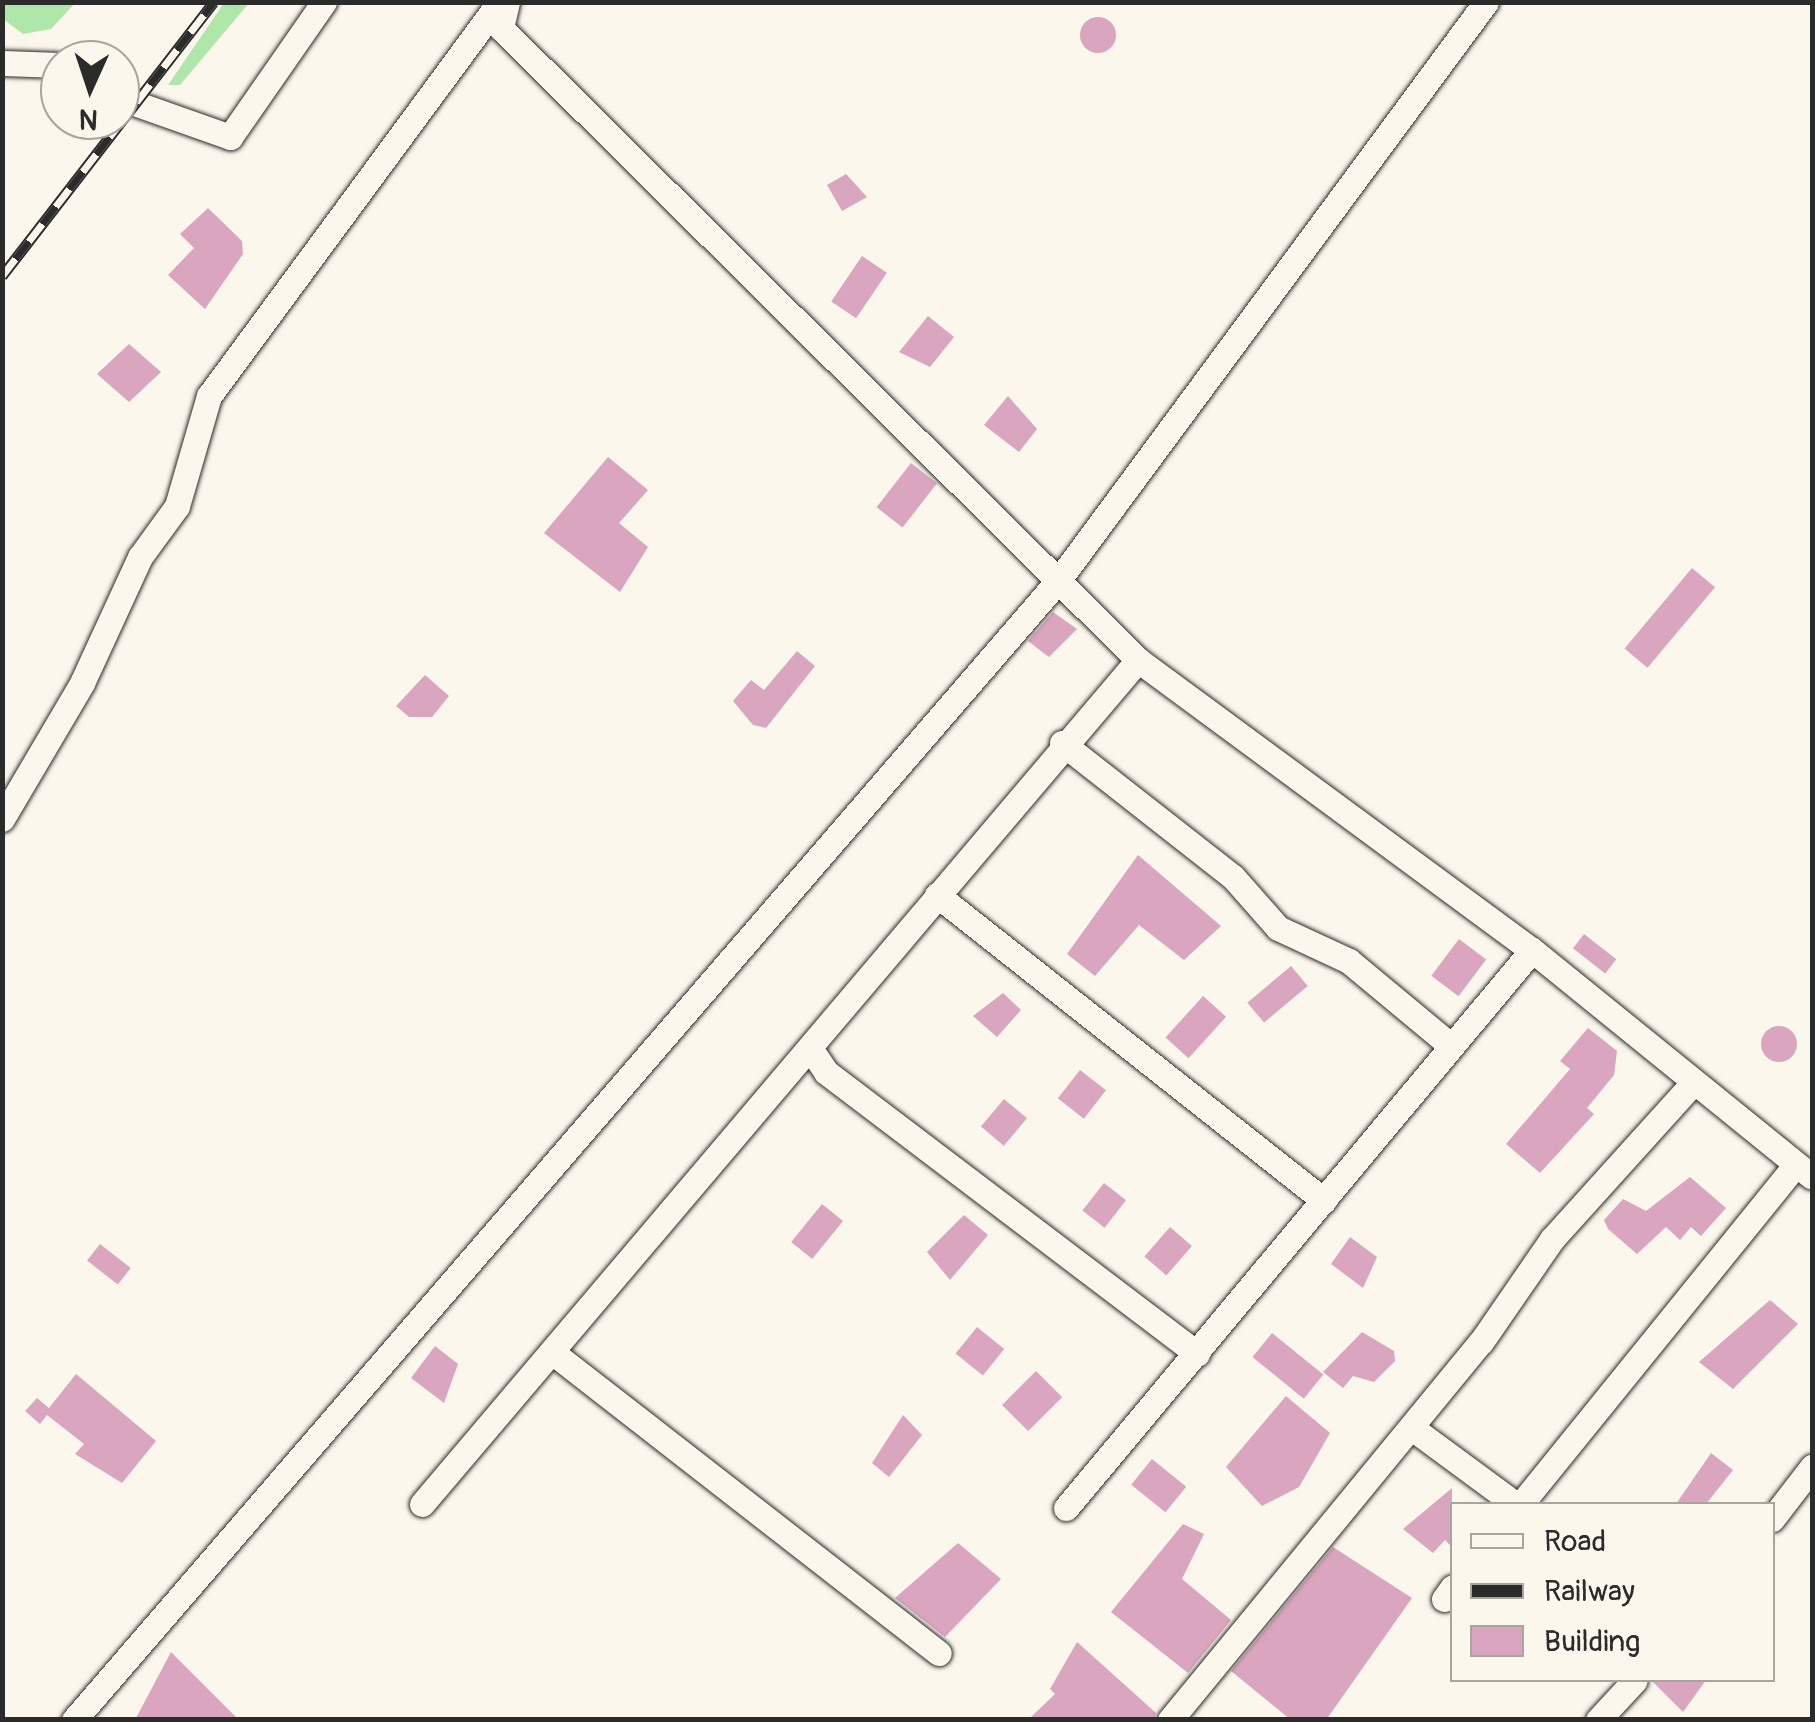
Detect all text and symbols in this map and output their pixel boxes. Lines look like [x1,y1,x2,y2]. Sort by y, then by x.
north arrow [40,40,140,140]
text: N [78,100,99,136]
legend [1450,1502,1775,1682]
text: Road [1544,1523,1606,1560]
text: Railway [1544,1573,1635,1610]
text: Building [1544,1623,1640,1660]

